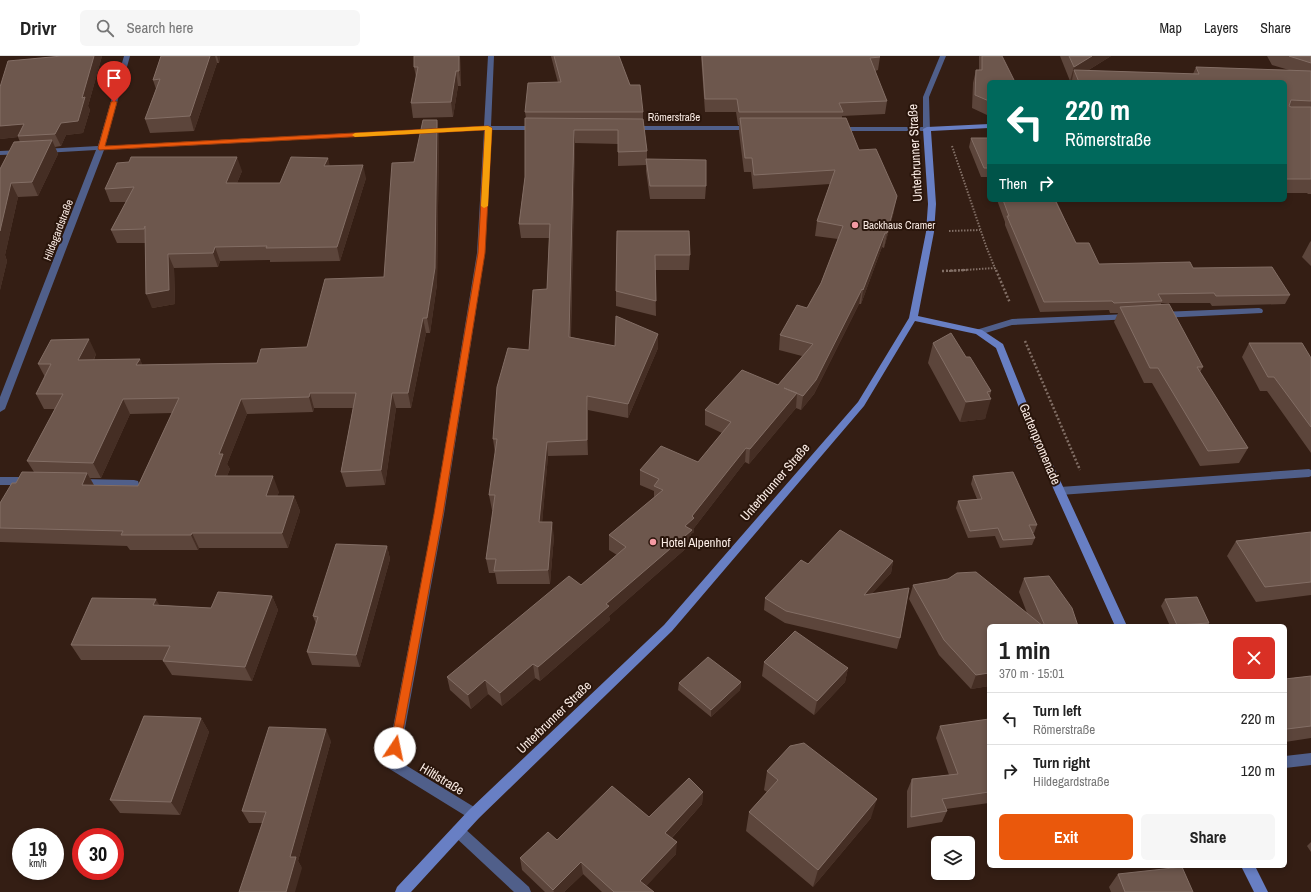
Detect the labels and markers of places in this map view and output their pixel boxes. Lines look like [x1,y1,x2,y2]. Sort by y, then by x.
pin [97,61,131,102]
place label: Backhaus Cramer [863,218,935,232]
marker: Backhaus Cramer [850,220,860,230]
place label: Hotel Alpenhof [661,534,730,551]
marker: Hotel Alpenhof [648,537,658,547]

